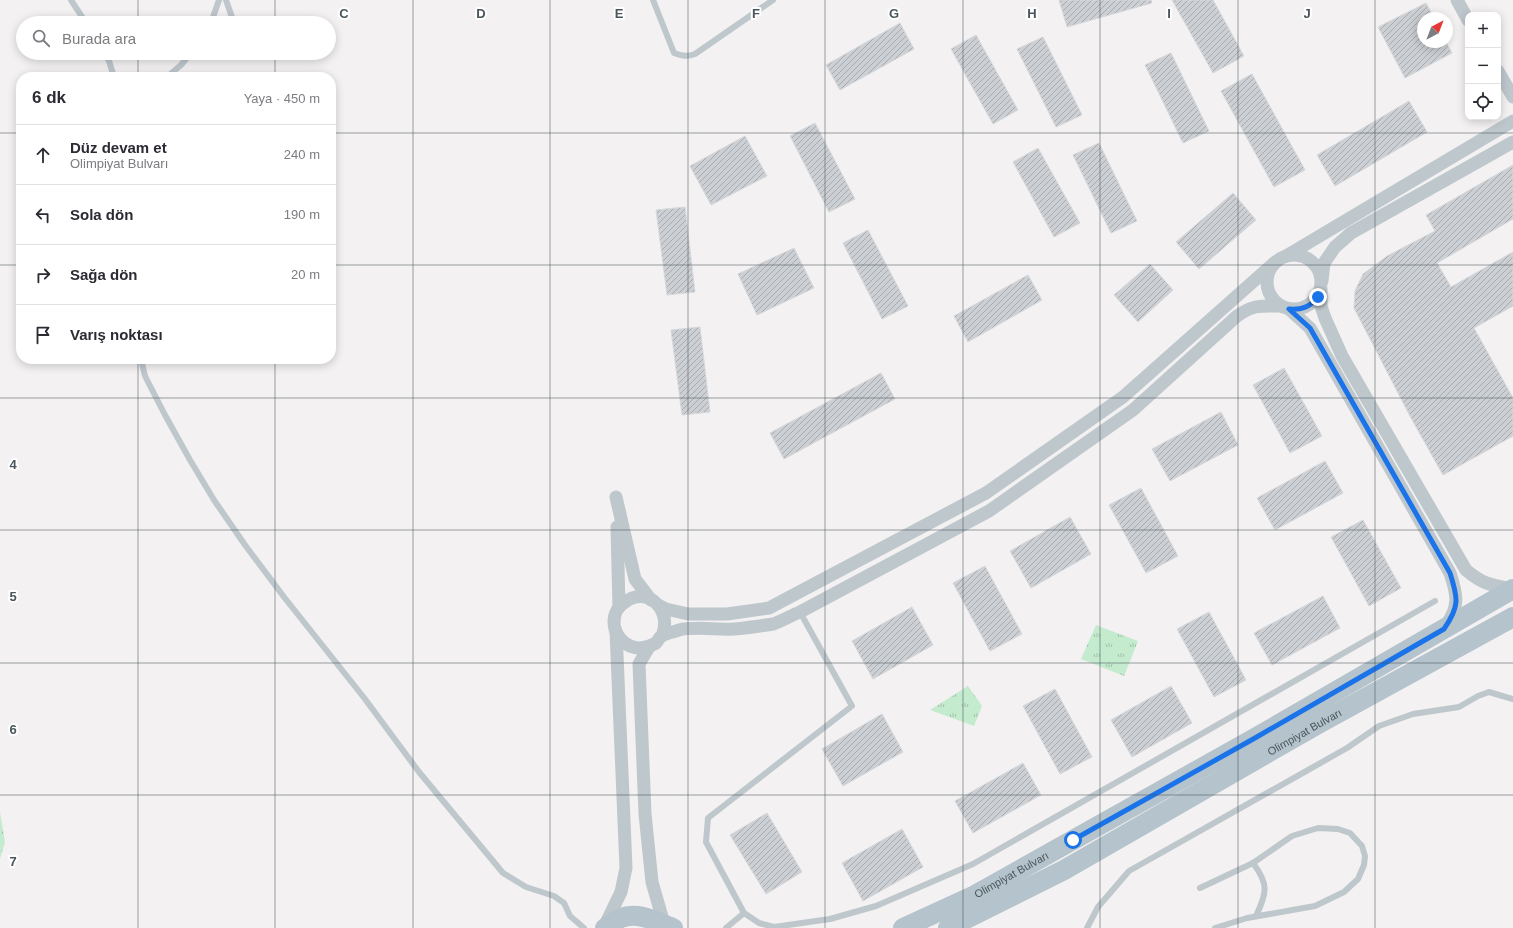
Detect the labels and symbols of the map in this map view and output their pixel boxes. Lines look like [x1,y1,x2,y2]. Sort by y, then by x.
text: C [339,6,349,21]
text: D [476,6,486,21]
text: E [615,6,624,21]
text: F [752,6,760,21]
text: G [889,6,899,21]
text: H [1027,6,1037,21]
text: I [1167,6,1171,21]
text: J [1303,6,1311,21]
north arrow [1417,12,1453,48]
route end [1309,288,1327,306]
text: 4 [9,457,17,472]
text: 5 [9,589,17,604]
street label: Olimpiyat Bulvarı [1265,706,1344,758]
text: 6 [9,722,17,737]
route start [1064,831,1082,849]
street label: Olimpiyat Bulvarı [972,849,1051,900]
text: 7 [9,854,17,869]

